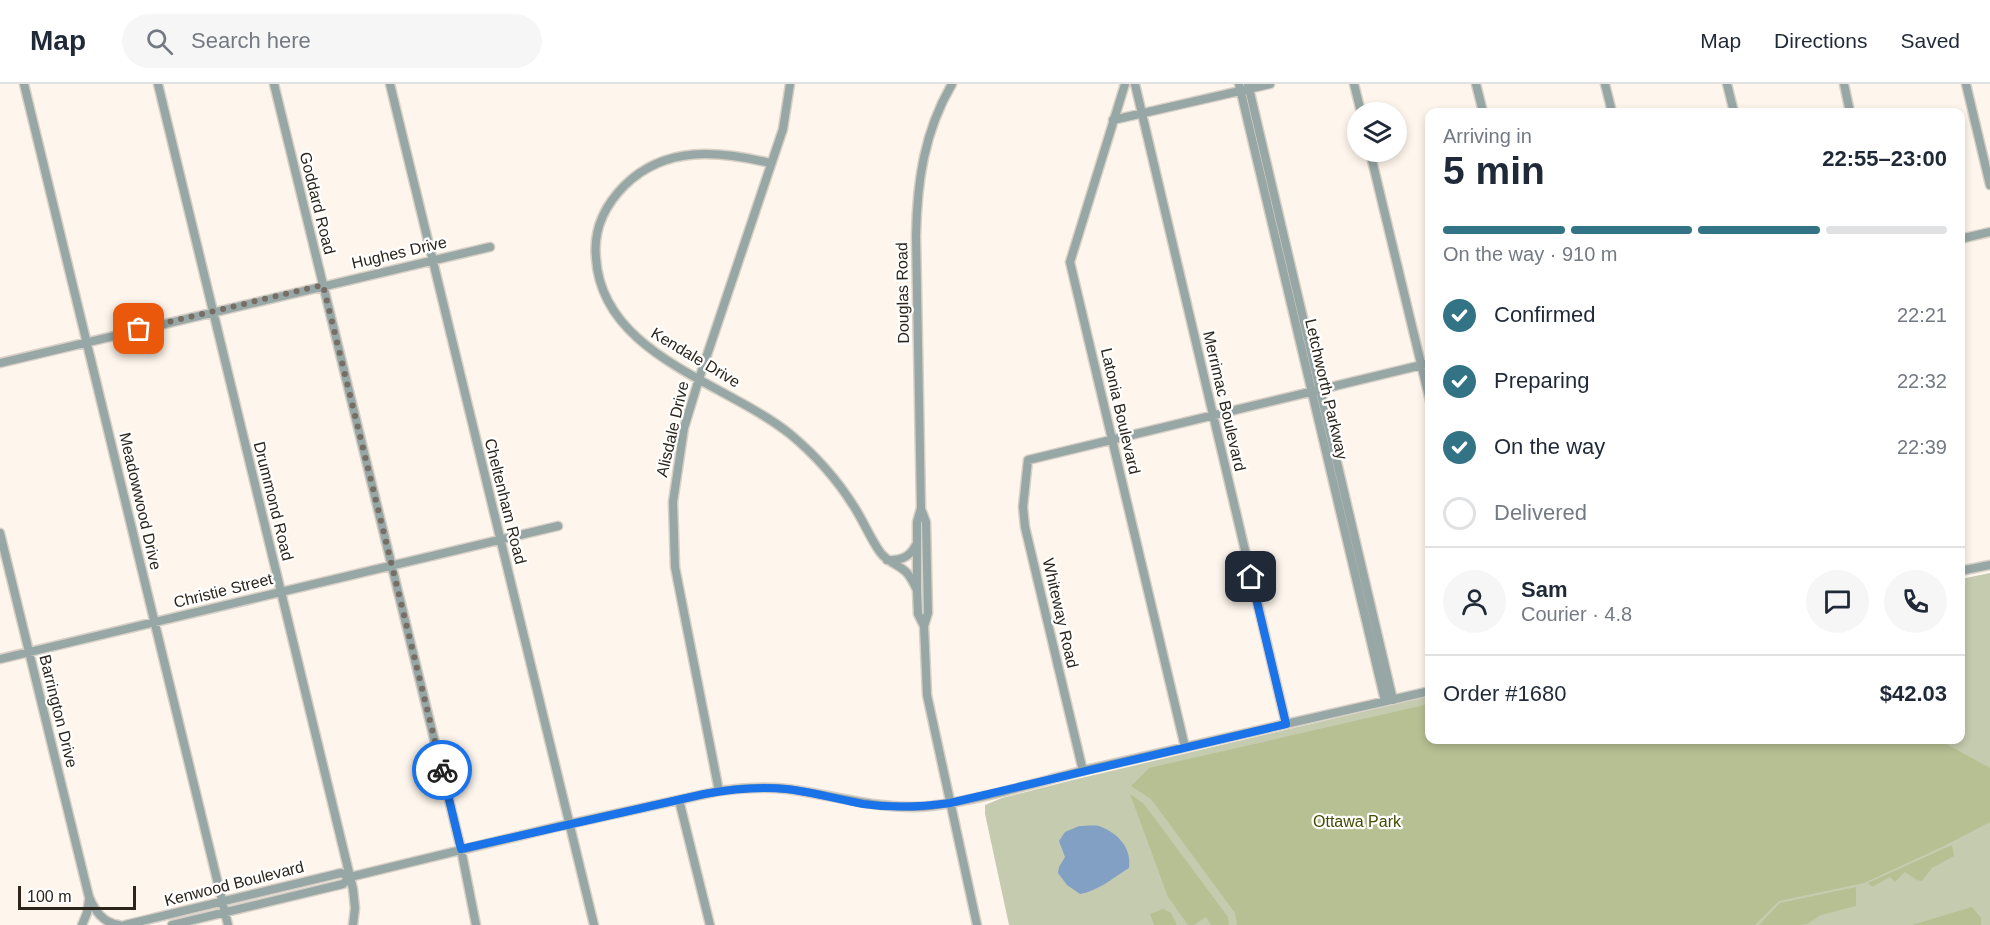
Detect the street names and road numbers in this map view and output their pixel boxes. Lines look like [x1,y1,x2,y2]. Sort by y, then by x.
street label: Goddard Road [297,150,338,256]
street label: Hughes Drive [350,233,448,272]
street label: Douglas Road [893,242,912,344]
street label: Letchworth Parkway [1302,317,1351,461]
street label: Kendale Drive [648,324,743,391]
street label: Merrimac Boulevard [1200,329,1249,473]
street label: Latonia Boulevard [1098,346,1143,476]
street label: Alisdale Drive [653,379,692,479]
street label: Meadowwood Drive [116,431,165,572]
street label: Cheltenham Road [482,436,529,566]
street label: Drummond Road [251,440,296,562]
street label: Whiteway Road [1040,557,1081,670]
street label: Christie Street [172,570,275,611]
street label: Barrington Drive [36,653,81,769]
street label: Kenwood Boulevard [163,858,306,909]

